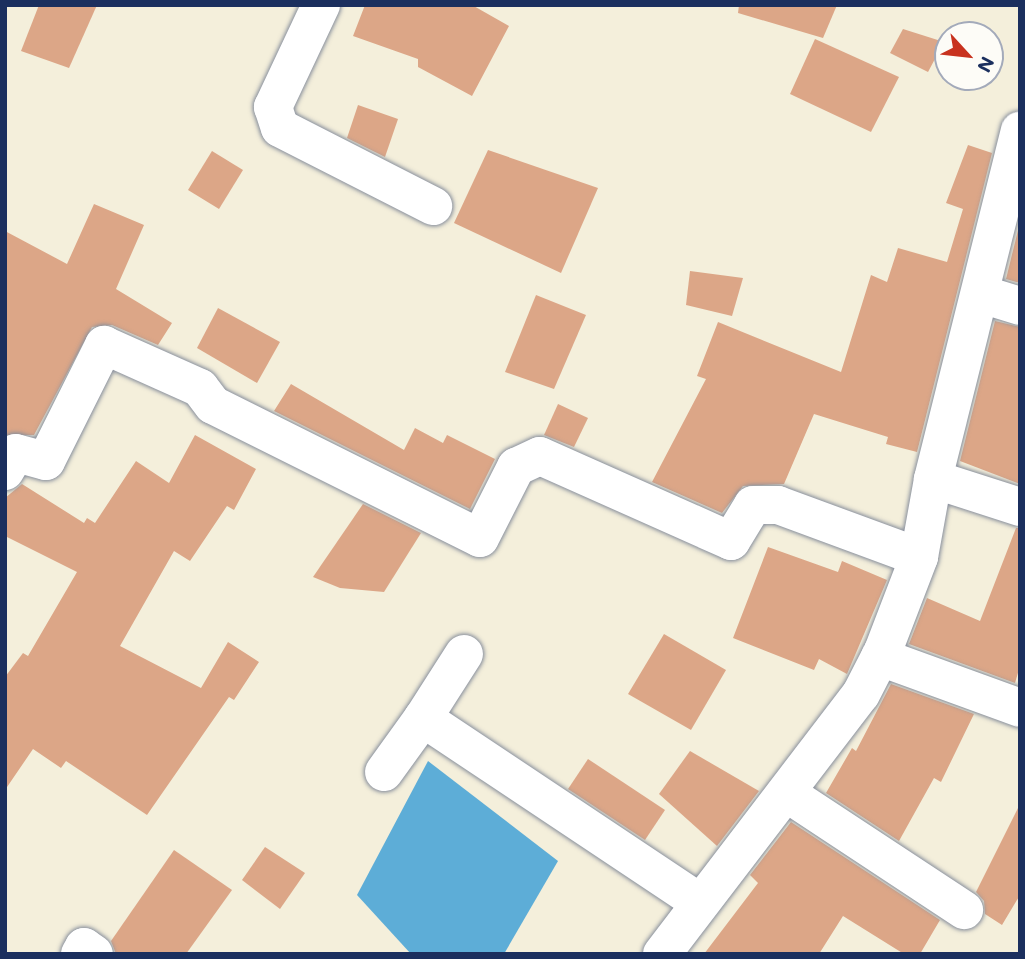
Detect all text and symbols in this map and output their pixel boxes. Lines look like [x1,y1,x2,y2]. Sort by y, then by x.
north arrow [934,21,1004,91]
text: N [972,53,1001,77]

